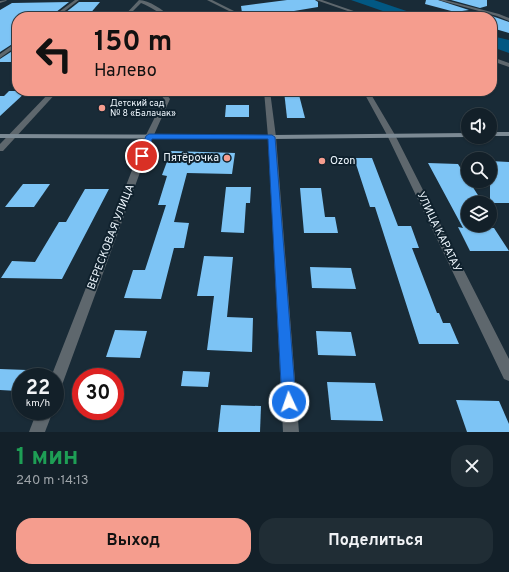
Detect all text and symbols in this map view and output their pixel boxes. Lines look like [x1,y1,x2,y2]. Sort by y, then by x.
text: 150 m [94,25,172,61]
icon: left [28,28,80,80]
text: Налево [94,60,157,83]
place label: Детский сад № 8 «Балачак» [110,98,176,119]
marker: Детский сад № 8 «Балачак» [97,103,107,113]
map controls [461,108,497,232]
button: sound [461,108,497,144]
pin [125,139,159,173]
icon: arrive [131,145,153,167]
place label: Пятёрочка [163,151,219,165]
button: search [461,152,497,188]
marker: Пятёрочка [222,153,232,163]
place label: Ozon [330,154,356,168]
marker: Ozon [317,156,327,166]
street label: ВЕРЕСКОВАЯ УЛИЦА [84,182,138,292]
street label: УЛИЦА КАРАТАУ [414,190,464,274]
button: layers [461,196,497,232]
speed limit sign: 30 [72,368,124,420]
text: 22 [26,376,50,402]
position arrow [268,381,310,423]
text: km/h [26,397,50,410]
text: 1 мин [16,443,78,473]
button: close [451,445,493,487]
text: 240 m · 14:13 [16,473,89,489]
button: Выход [16,518,251,564]
button: Поделиться [259,518,493,564]

